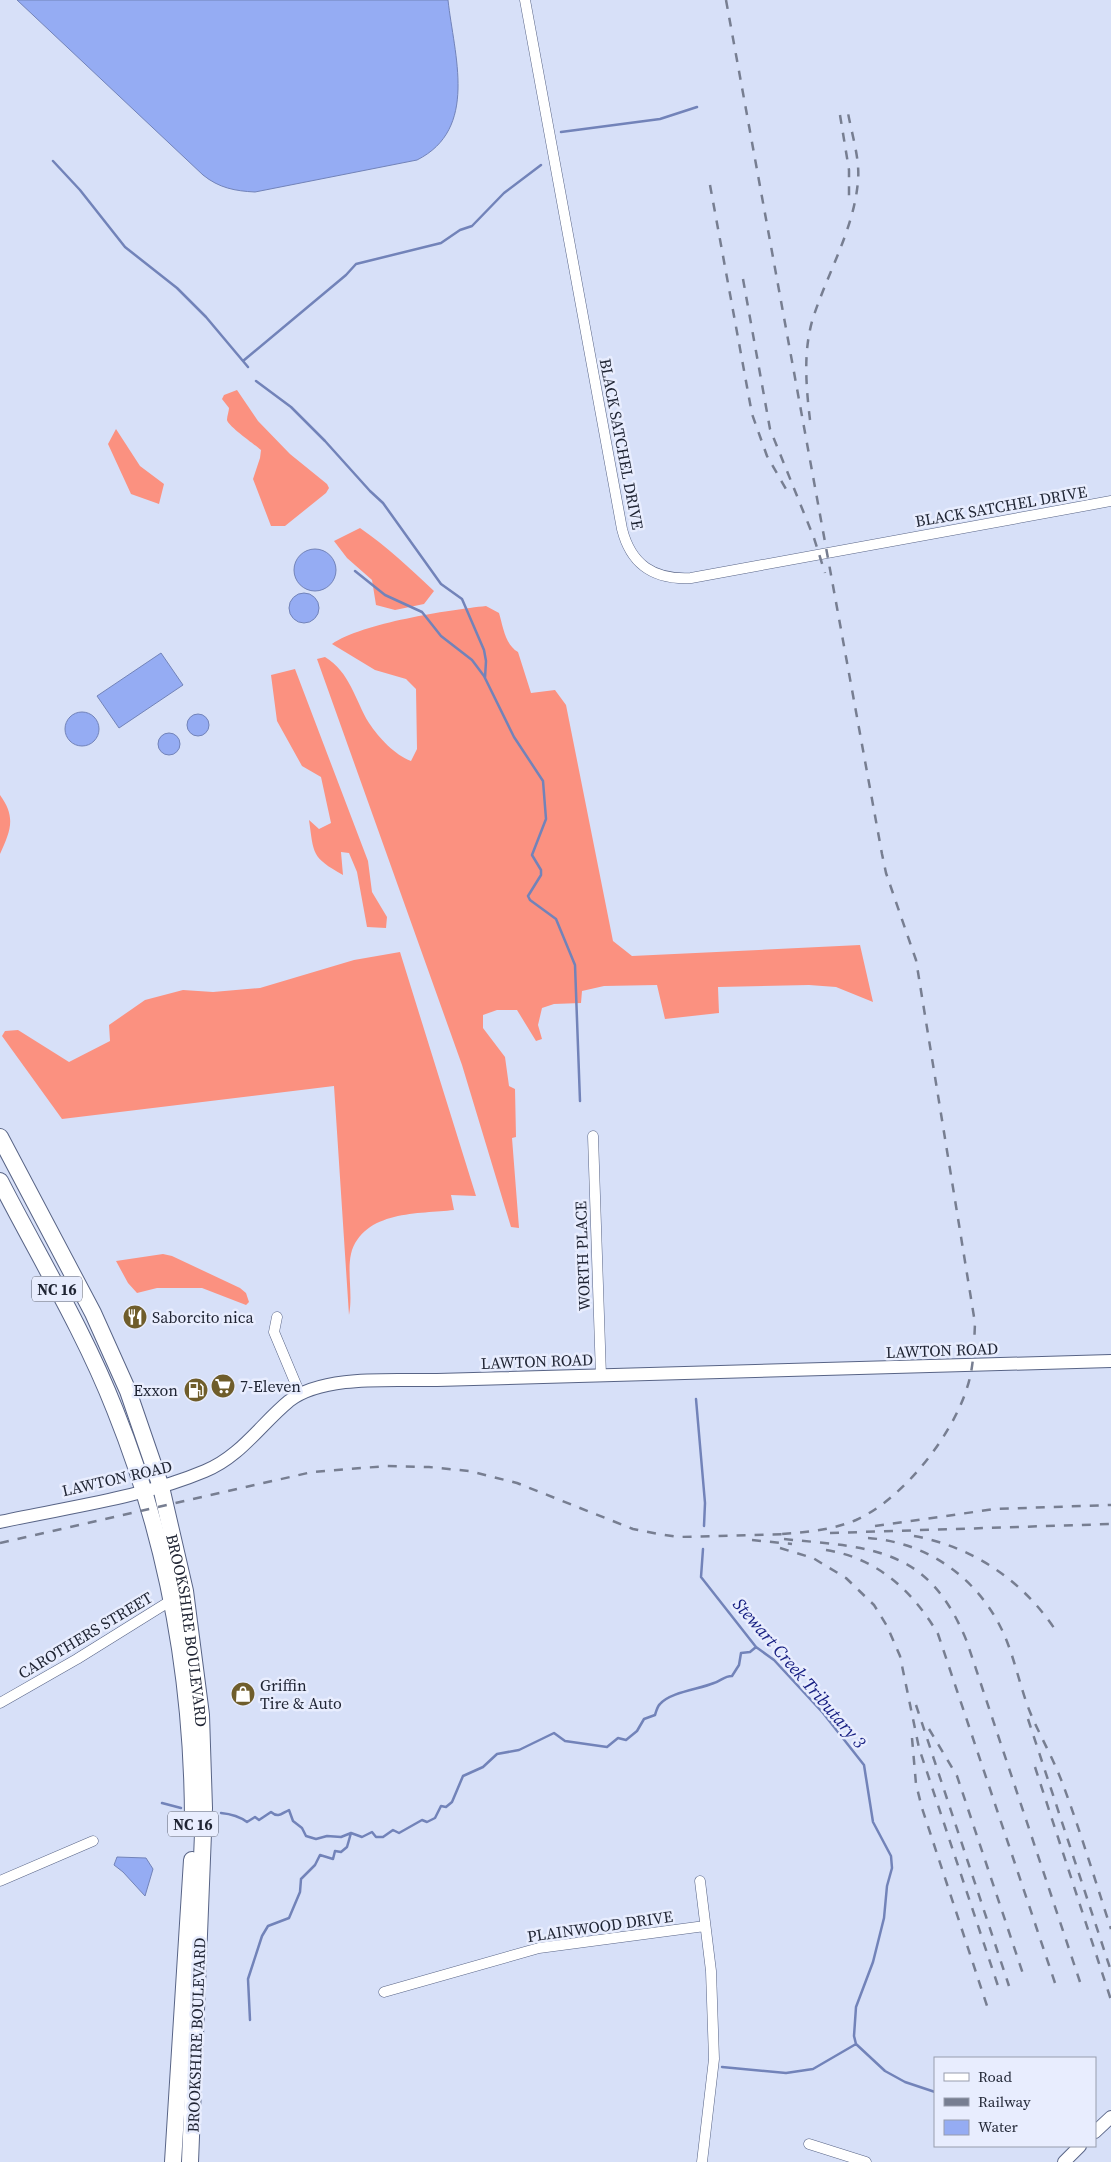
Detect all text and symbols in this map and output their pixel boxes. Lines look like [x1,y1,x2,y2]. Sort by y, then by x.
street label: BLACK SATCHEL DRIVE [595,356,649,532]
street label: BLACK SATCHEL DRIVE [913,480,1089,532]
street label: WORTH PLACE [569,1200,595,1311]
road number: NC 16 [32,1276,82,1302]
restaurant icon: Saborcito nica [122,1304,148,1330]
place label: Saborcito nica [152,1306,255,1328]
street label: LAWTON ROAD [885,1337,999,1363]
street label: LAWTON ROAD [480,1348,594,1374]
supermarket icon: 7-Eleven [210,1373,236,1399]
place label: 7-Eleven [240,1375,301,1397]
fuel station icon: Exxon [183,1377,209,1403]
place label: Exxon [133,1379,178,1401]
street label: LAWTON ROAD [60,1455,174,1501]
street label: BROOKSHIRE BOULEVARD [161,1532,212,1727]
street label: CAROTHERS STREET [14,1586,157,1684]
water label: Stewart Creek Tributary 3 [728,1592,872,1754]
place label: Griffin Tire & Auto [260,1674,342,1714]
shop icon: Griffin Tire & Auto [230,1681,256,1707]
road number: NC 16 [168,1812,218,1836]
street label: PLAINWOOD DRIVE [526,1905,675,1947]
street label: BROOKSHIRE BOULEVARD [182,1937,210,2133]
legend [934,2057,1096,2147]
text: Road [978,2066,1012,2087]
text: Railway [978,2091,1031,2112]
text: Water [978,2116,1019,2137]

